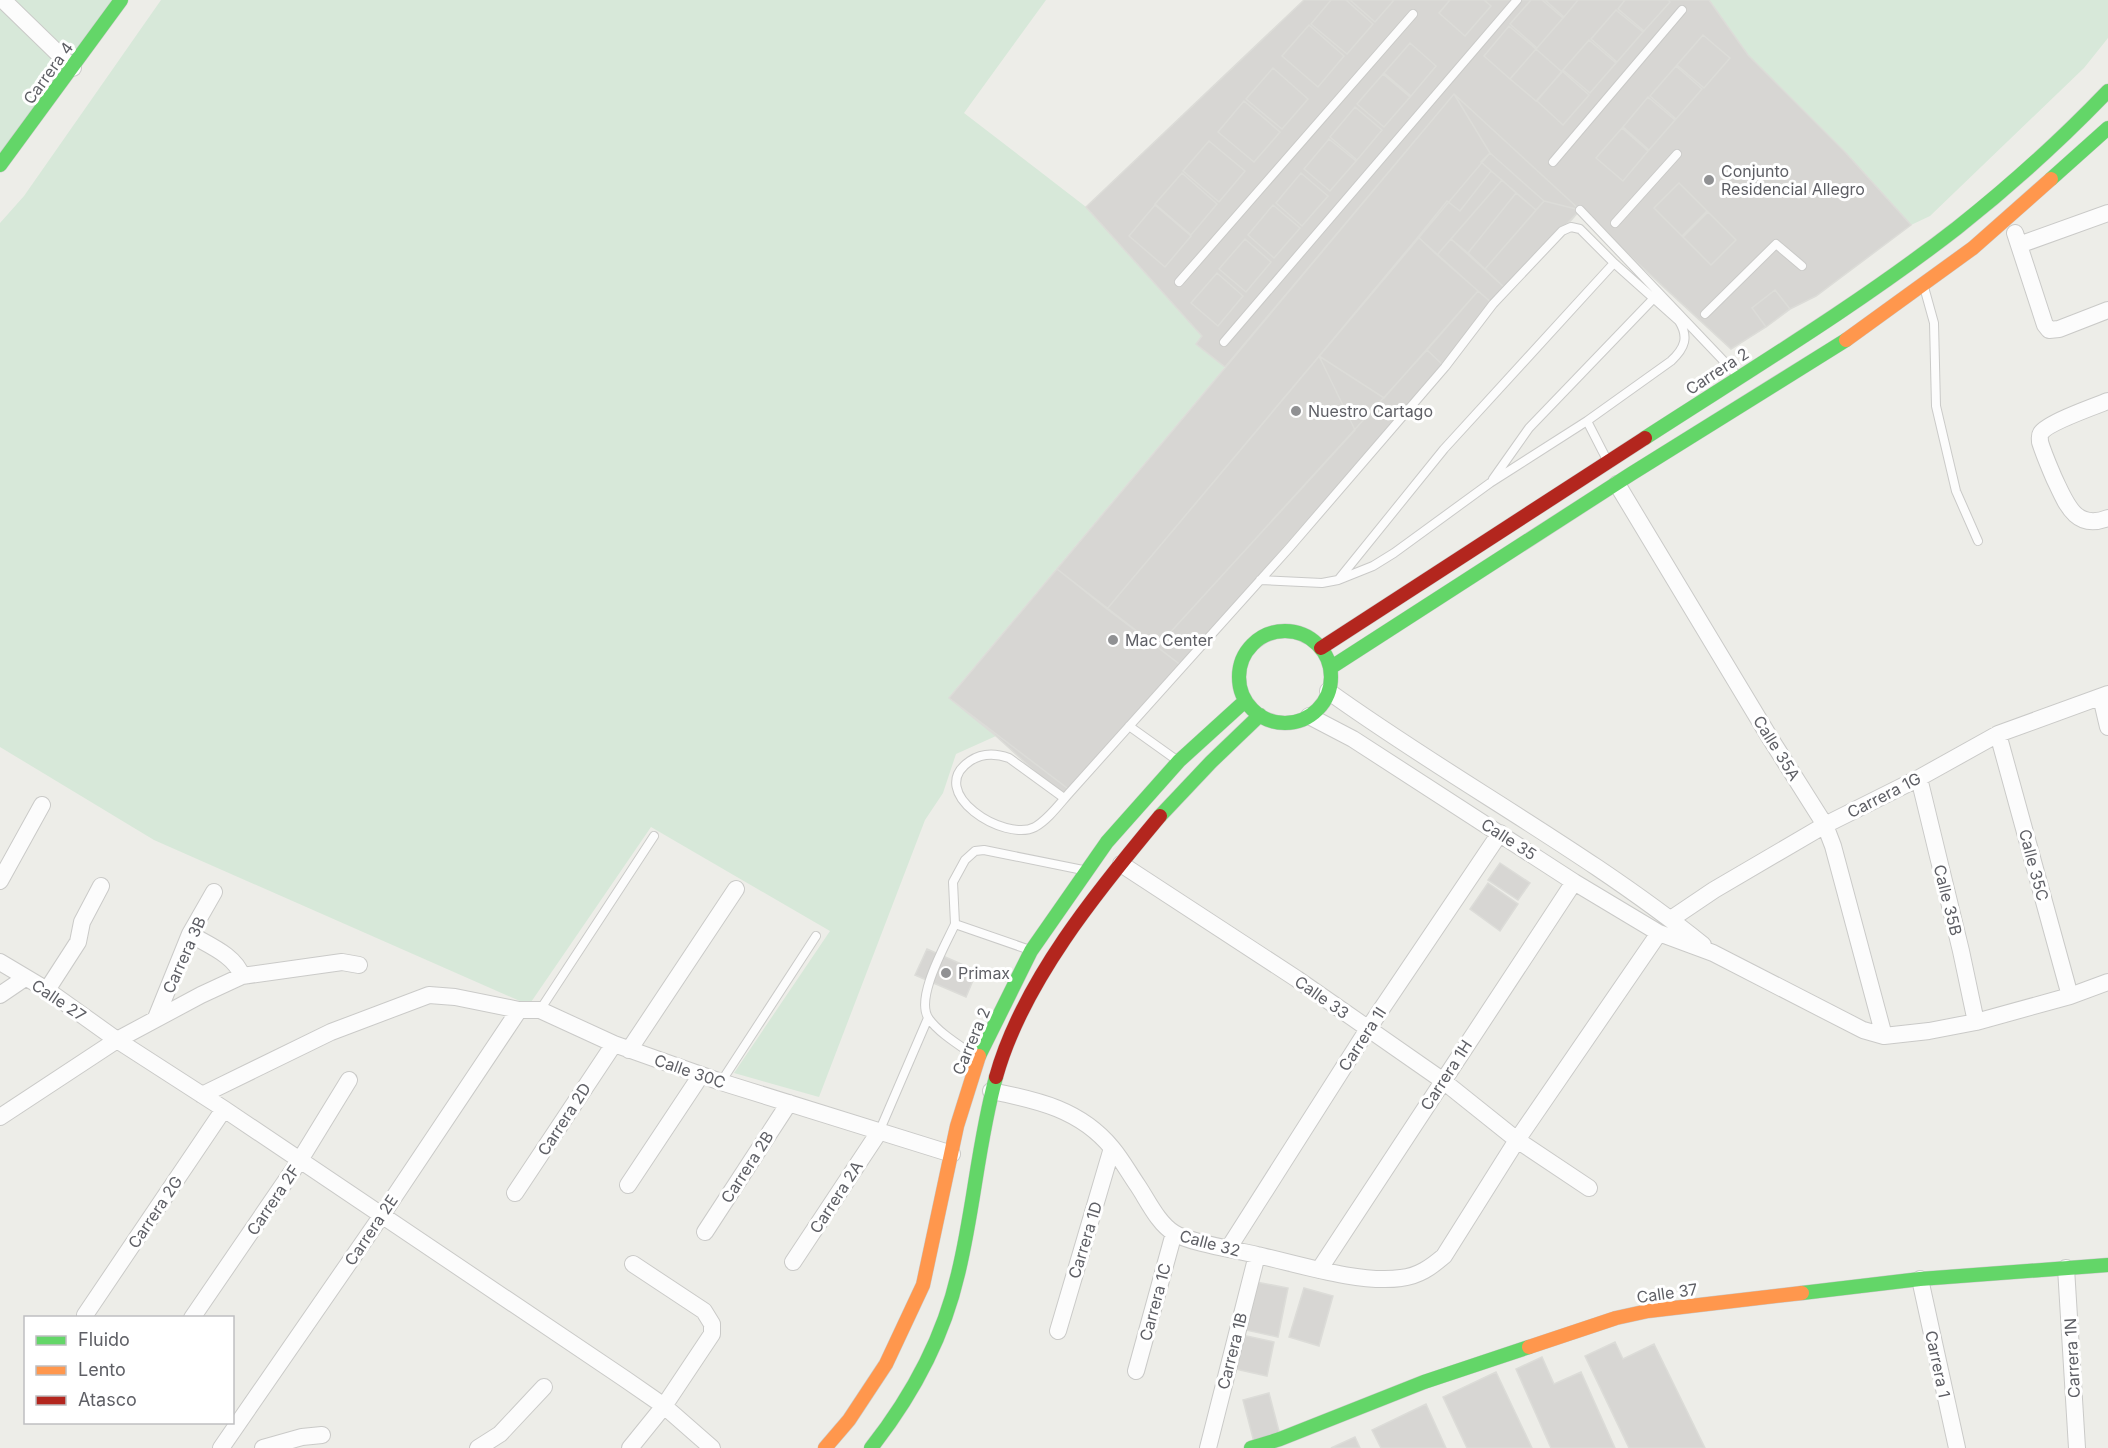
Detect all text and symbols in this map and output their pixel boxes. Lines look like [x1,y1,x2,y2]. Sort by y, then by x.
street label: Carrera 4 [19,38,77,108]
place label: Conjunto Residencial Allegro [1721,161,1865,199]
marker: Conjunto Residencial Allegro [1702,173,1716,187]
street label: Carrera 2 [1682,343,1752,399]
place label: Nuestro Cartago [1308,401,1433,421]
marker: Nuestro Cartago [1289,404,1303,418]
place label: Mac Center [1125,630,1213,650]
marker: Mac Center [1106,633,1120,647]
street label: Calle 35A [1749,712,1805,784]
street label: Carrera 1G [1844,768,1924,822]
street label: Calle 35 [1478,814,1540,864]
street label: Calle 35C [2015,827,2053,903]
street label: Calle 35B [1930,862,1966,938]
street label: Carrera 3B [158,914,210,996]
place label: Primax [958,963,1010,983]
marker: Primax [939,966,953,980]
street label: Calle 33 [1291,971,1353,1023]
street label: Calle 27 [28,975,90,1025]
street label: Carrera 1I [1334,1003,1390,1075]
street label: Carrera 2 [948,1004,994,1078]
street label: Carrera 1H [1416,1036,1476,1114]
street label: Calle 30C [652,1050,728,1092]
street label: Carrera 2D [533,1079,595,1159]
street label: Carrera 2B [716,1127,778,1207]
street label: Carrera 2A [805,1157,867,1237]
street label: Carrera 2F [242,1161,304,1239]
street label: Carrera 2G [123,1172,187,1252]
street label: Carrera 2E [340,1191,402,1269]
street label: Carrera 1D [1064,1199,1106,1281]
street label: Calle 32 [1178,1225,1242,1261]
street label: Carrera 1C [1135,1261,1175,1343]
street label: Calle 37 [1635,1279,1699,1307]
street label: Carrera 1B [1213,1310,1251,1392]
legend [24,1316,234,1424]
street label: Carrera 1N [2060,1317,2084,1399]
text: Fluido [78,1329,130,1350]
street label: Carrera 1 [1921,1329,1955,1399]
text: Lento [78,1359,126,1380]
text: Atasco [78,1389,137,1410]

